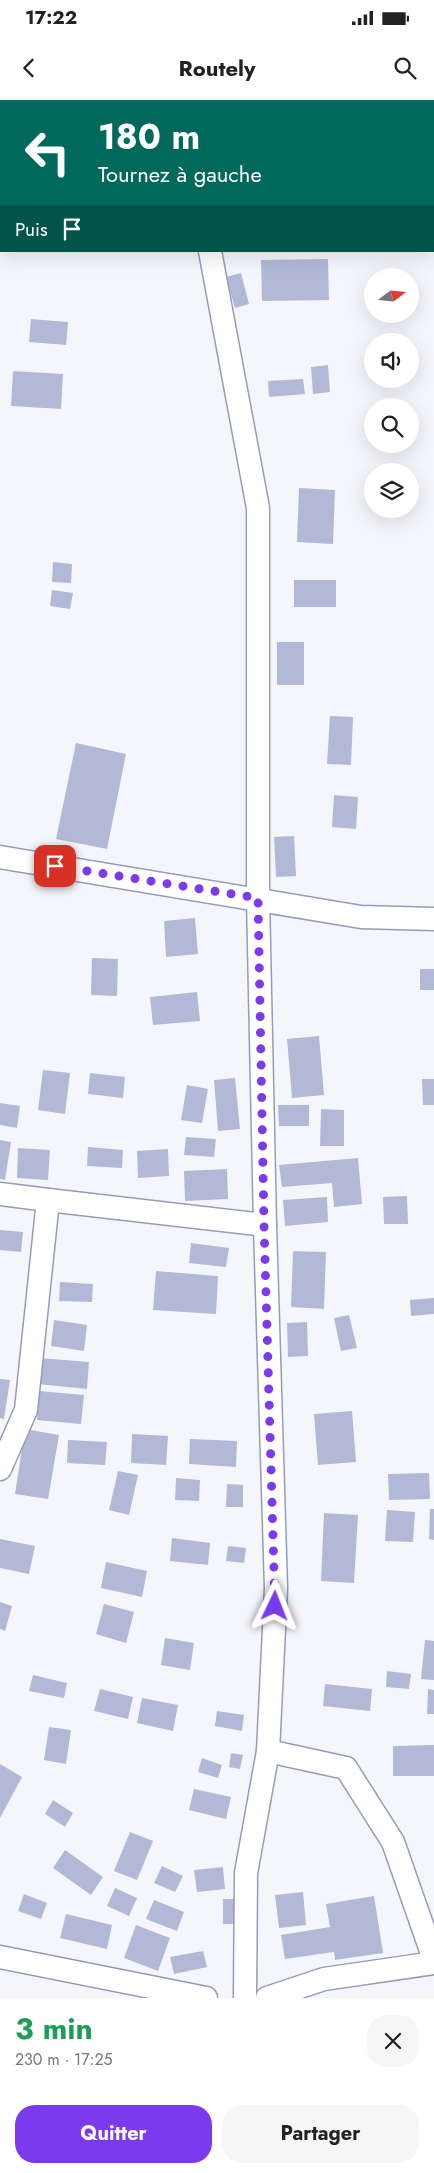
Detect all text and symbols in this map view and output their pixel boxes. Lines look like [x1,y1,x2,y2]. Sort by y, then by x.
text: 17:22 [25,4,77,31]
text: Routely [179,52,255,84]
icon: back [15,54,43,82]
icon: search [391,54,419,82]
text: 180 m [98,112,200,162]
icon: left [15,120,80,185]
text: Tournez à gauche [98,158,262,190]
icon: arrive [58,215,86,243]
text: Puis [15,216,48,243]
north arrow [364,268,419,322]
map controls [364,268,419,518]
button: sound [364,333,419,388]
button: search [364,398,419,453]
button: layers [364,463,419,518]
pin [34,845,76,887]
icon: arrive [41,852,69,880]
position arrow [248,1579,300,1631]
text: 3 min [15,2007,93,2050]
button: close [367,2015,419,2067]
text: 230 m · 17:25 [15,2048,113,2071]
button: Quitter [15,2105,212,2163]
button: Partager [222,2105,419,2163]

